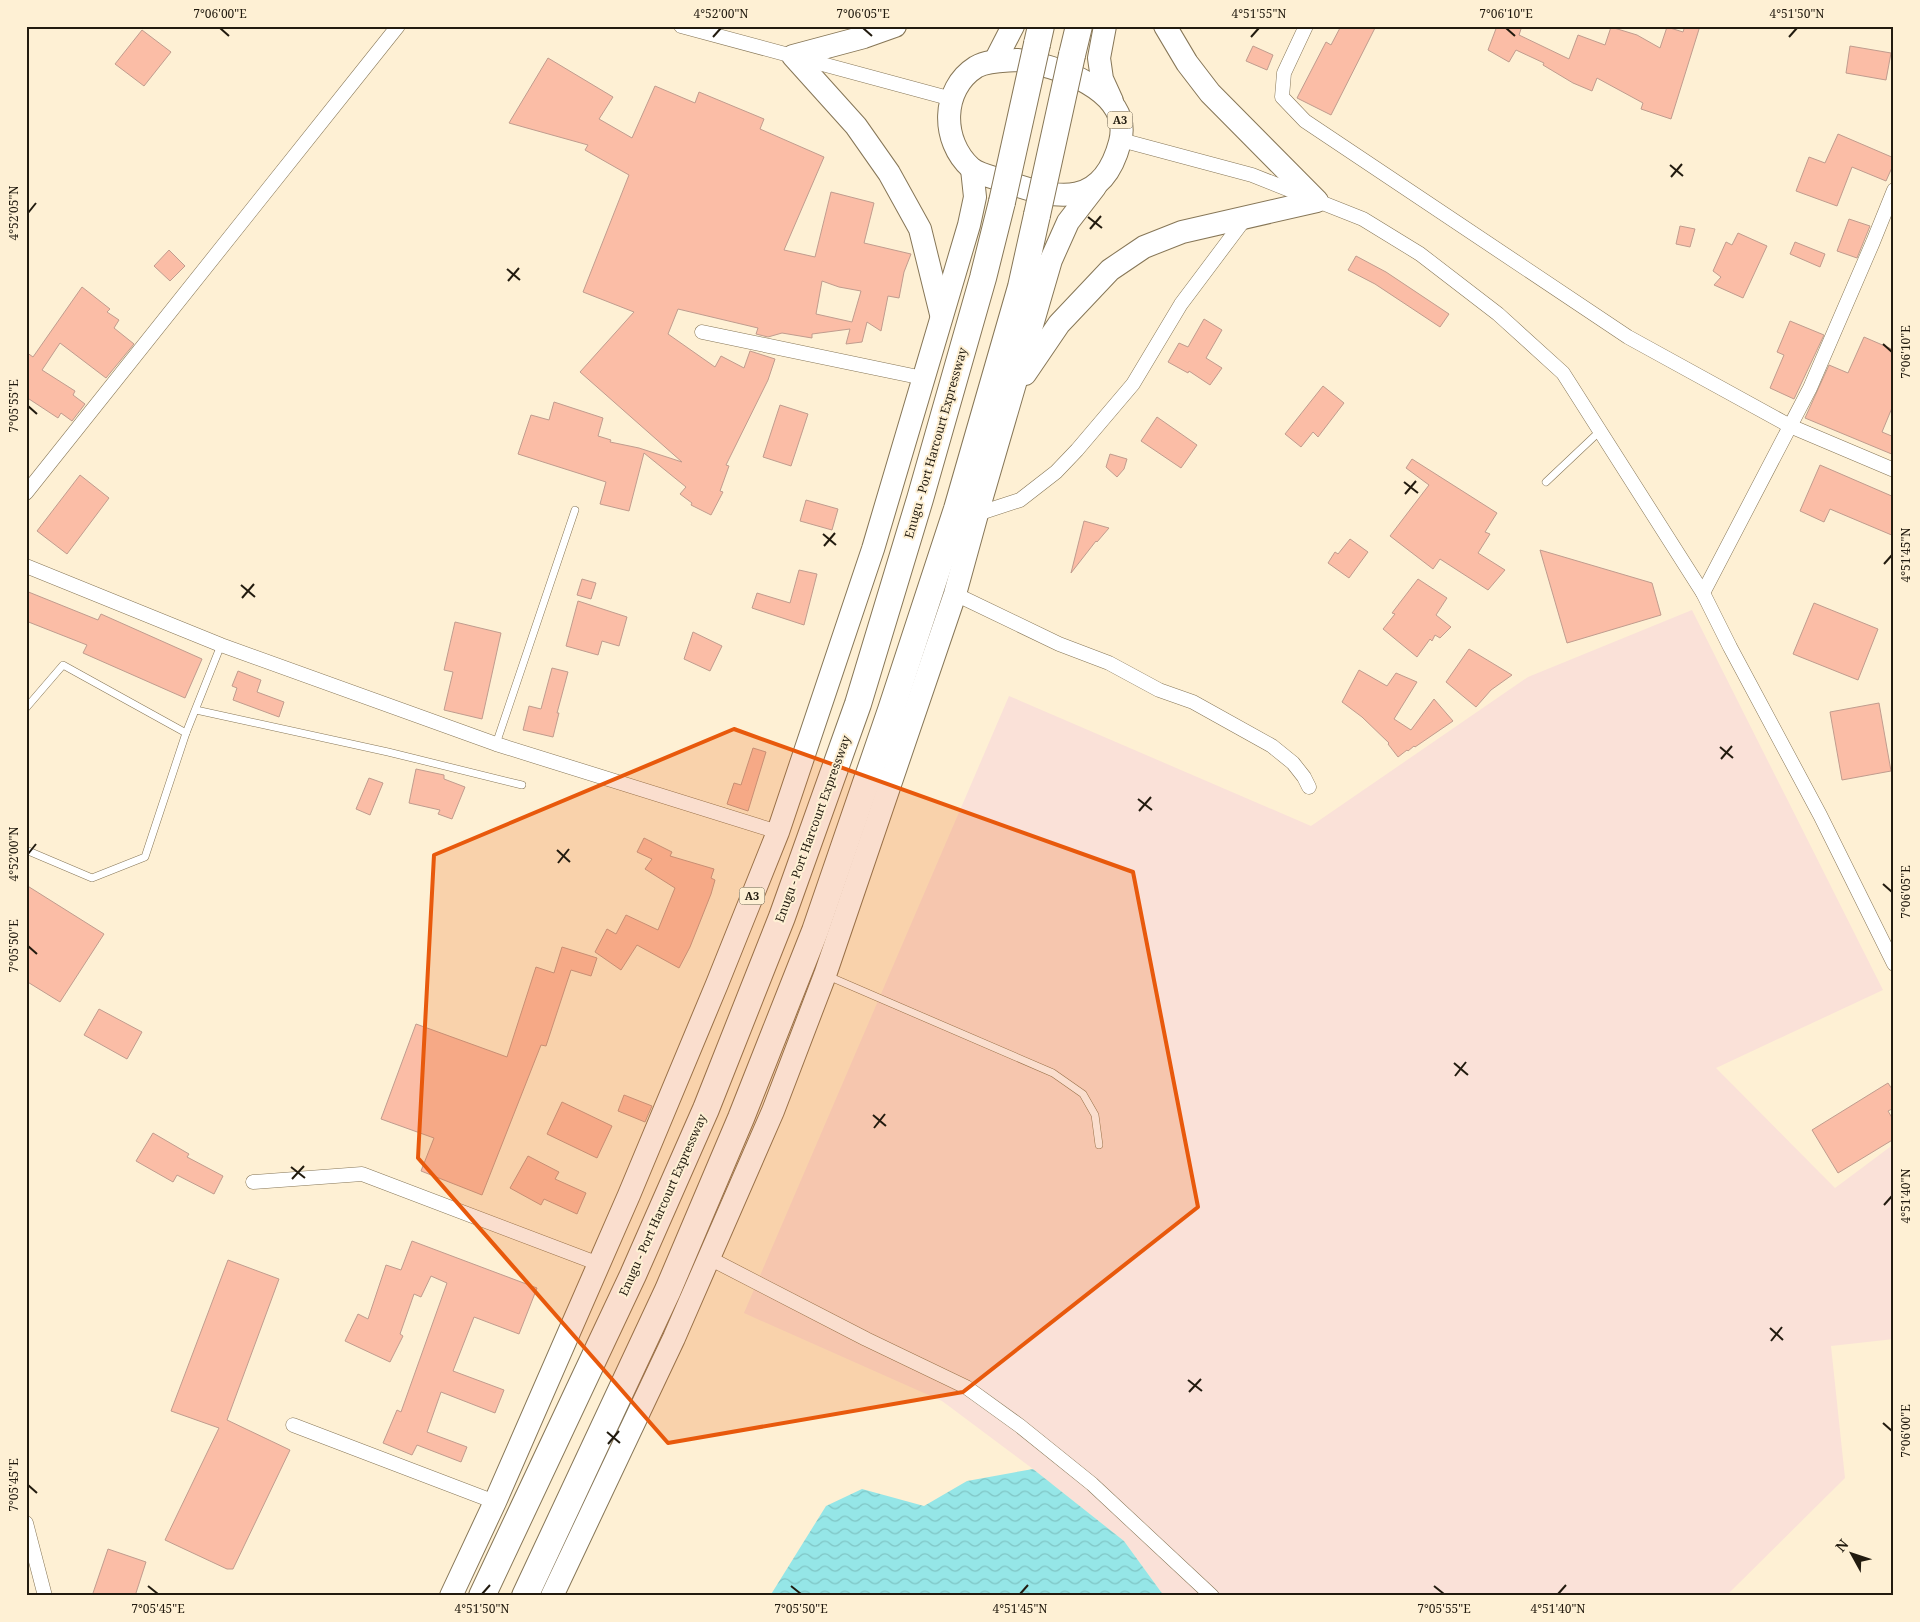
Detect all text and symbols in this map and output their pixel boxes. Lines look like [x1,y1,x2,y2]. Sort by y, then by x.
text: 7°06'00"E [193,5,247,22]
text: 4°52'00"N [693,5,749,22]
text: 7°06'05"E [836,5,890,22]
text: 4°51'55"N [1231,5,1287,22]
text: 7°06'10"E [1479,5,1533,22]
text: 4°51'50"N [1769,5,1825,22]
road number: A3 [1108,112,1132,128]
text: 4°52'05"N [5,185,22,241]
text: 7°06'10"E [1897,325,1914,379]
street label: Enugu - Port Harcourt Expressway [900,345,971,540]
text: 7°05'55"E [5,379,22,433]
text: 4°51'45"N [1897,527,1914,583]
street label: Enugu - Port Harcourt Expressway [771,733,854,925]
text: 4°52'00"N [5,826,22,882]
text: 7°06'05"E [1897,865,1914,919]
road number: A3 [740,888,764,904]
text: 7°05'50"E [5,919,22,973]
street label: Enugu - Port Harcourt Expressway [615,1111,711,1299]
text: 4°51'40"N [1897,1168,1914,1224]
text: 7°06'00"E [1897,1404,1914,1458]
text: 7°05'45"E [5,1458,22,1512]
north arrow [1828,1530,1878,1580]
text: N [1831,1535,1852,1556]
text: 7°05'45"E [131,1600,185,1617]
text: 4°51'50"N [454,1600,510,1617]
text: 7°05'50"E [774,1600,828,1617]
text: 4°51'45"N [992,1600,1048,1617]
text: 7°05'55"E [1417,1600,1471,1617]
text: 4°51'40"N [1530,1600,1586,1617]

